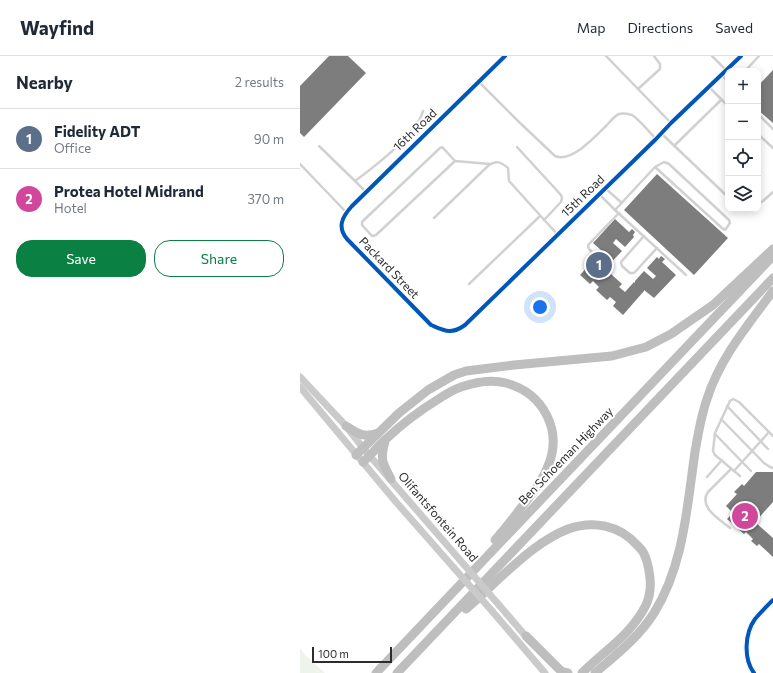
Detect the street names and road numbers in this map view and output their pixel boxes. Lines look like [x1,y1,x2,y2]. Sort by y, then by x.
street label: 16th Road [390,105,439,153]
street label: 15th Road [558,171,607,219]
street label: Packard Street [357,234,423,301]
street label: Ben Schoeman Highway [515,404,615,507]
street label: Olifantsfontein Road [396,469,481,564]

